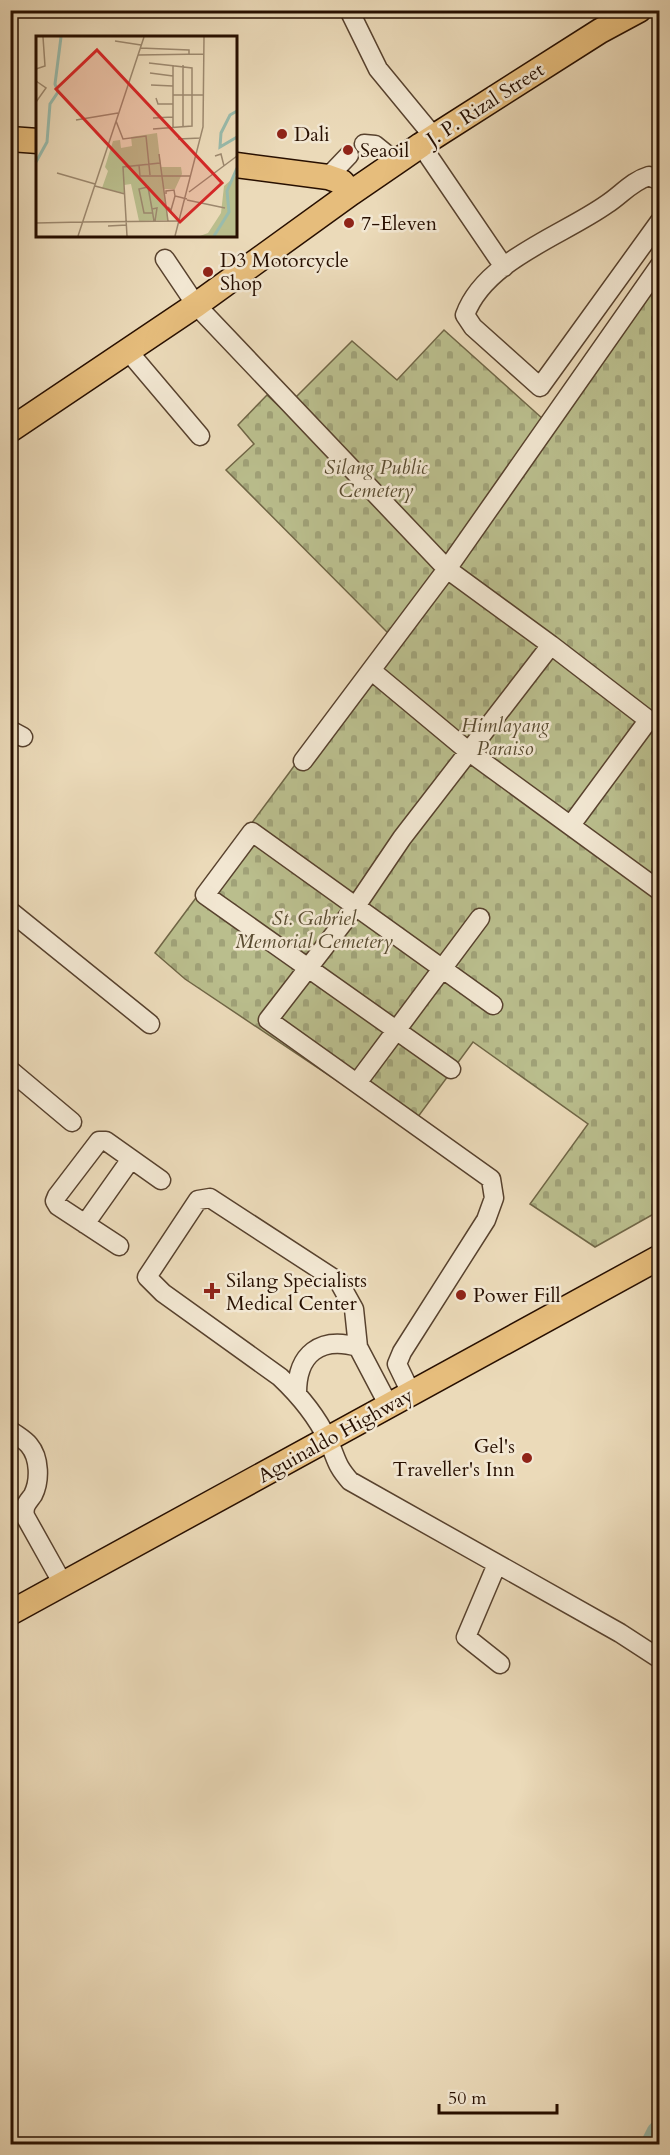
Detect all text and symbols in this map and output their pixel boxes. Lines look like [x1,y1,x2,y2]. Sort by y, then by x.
inset map [36,36,237,237]
street label: J. P. Rizal Street [419,56,550,154]
place label: Dali [294,121,330,148]
marker: Dali [275,127,289,141]
place label: Seaoil [360,137,409,164]
marker: Seaoil [341,143,355,157]
place label: 7-Eleven [361,210,438,237]
marker: 7-Eleven [342,216,356,230]
place label: D3 Motorcycle Shop [220,247,349,297]
marker: D3 Motorcycle Shop [201,265,215,279]
park label: Silang Public Cemetery [324,454,428,504]
park label: Himlayang Paraiso [461,712,549,762]
park label: St. Gabriel Memorial Cemetery [235,905,393,955]
place label: Silang Specialists Medical Center [226,1267,367,1317]
marker: Silang Specialists Medical Center [203,1282,221,1300]
place label: Power Fill [473,1282,561,1309]
marker: Power Fill [454,1288,468,1302]
street label: Aguinaldo Highway [253,1381,418,1489]
place label: Gel's Traveller's Inn [392,1433,516,1483]
marker: Gel's Traveller's Inn [520,1451,534,1465]
scale bar [439,2077,558,2115]
text: 50 m [448,2086,487,2111]

